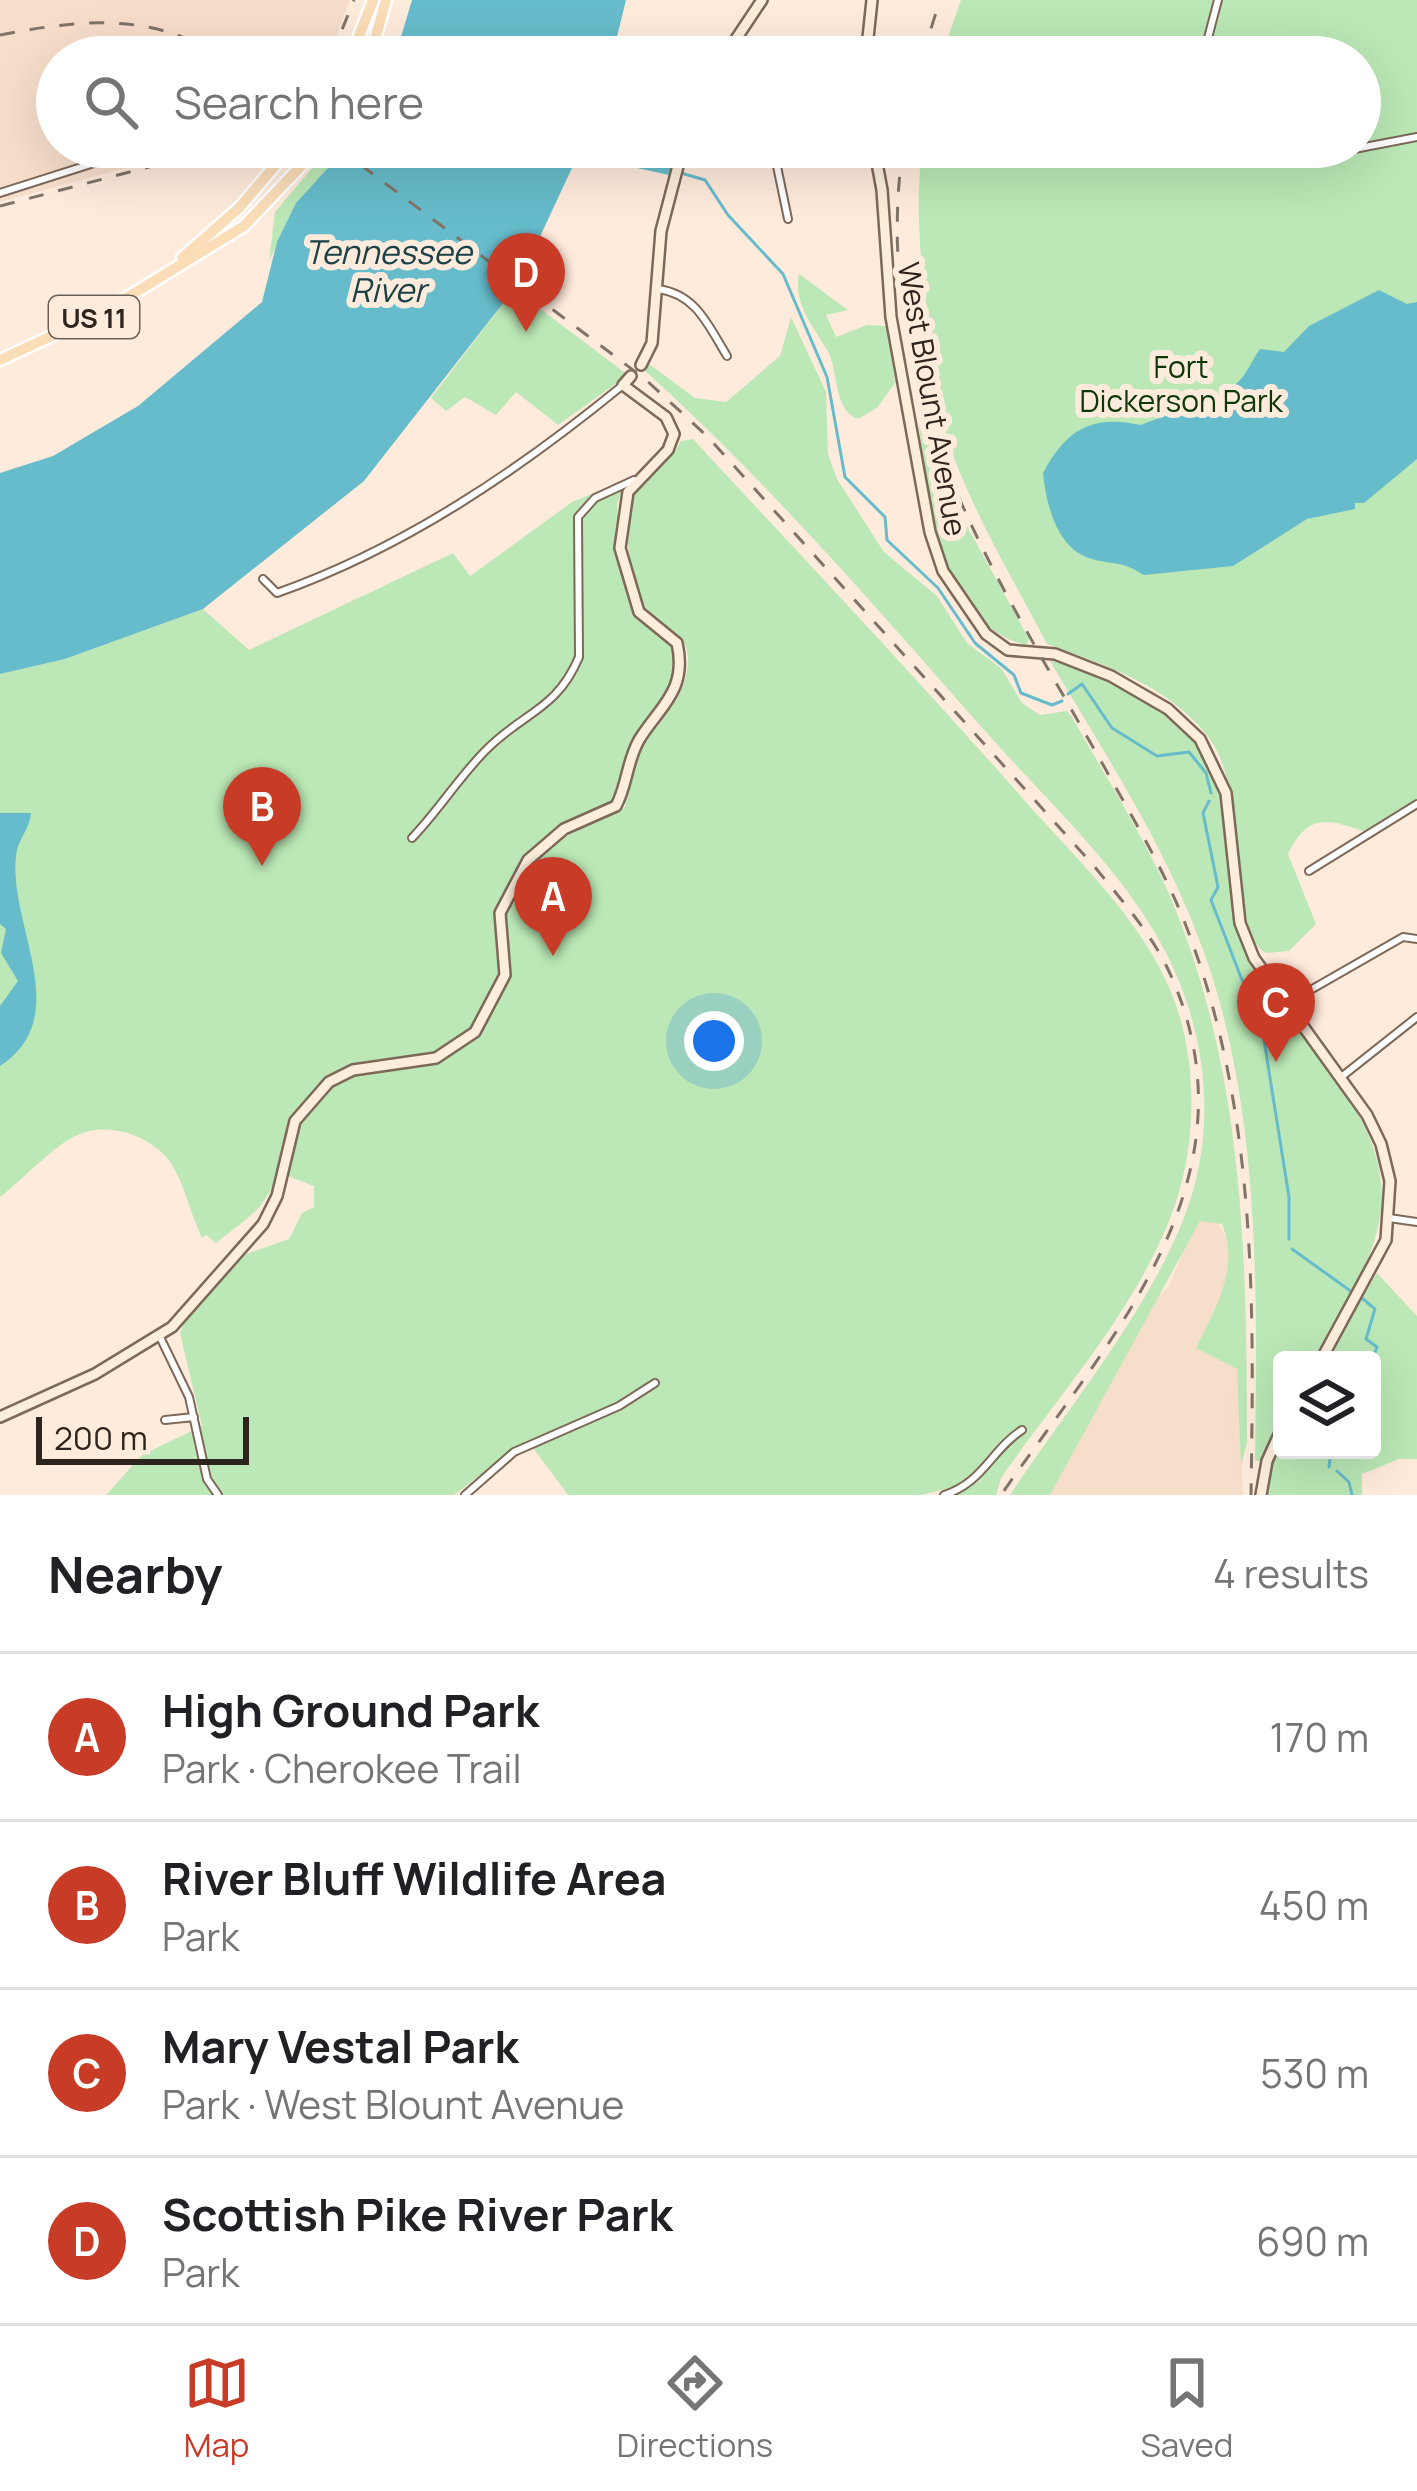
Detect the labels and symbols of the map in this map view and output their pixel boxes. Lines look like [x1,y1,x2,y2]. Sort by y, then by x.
water label: Tennessee River [304,229,473,312]
pin: D [487,233,565,332]
street label: West Blount Avenue [889,259,977,539]
road number: US 11 [49,296,139,338]
park label: Fort Dickerson Park [1079,346,1284,421]
pin: B [223,767,301,866]
pin: A [514,857,592,956]
pin: C [1237,963,1315,1062]
your location [684,1011,744,1071]
scale bar [36,1411,249,1464]

